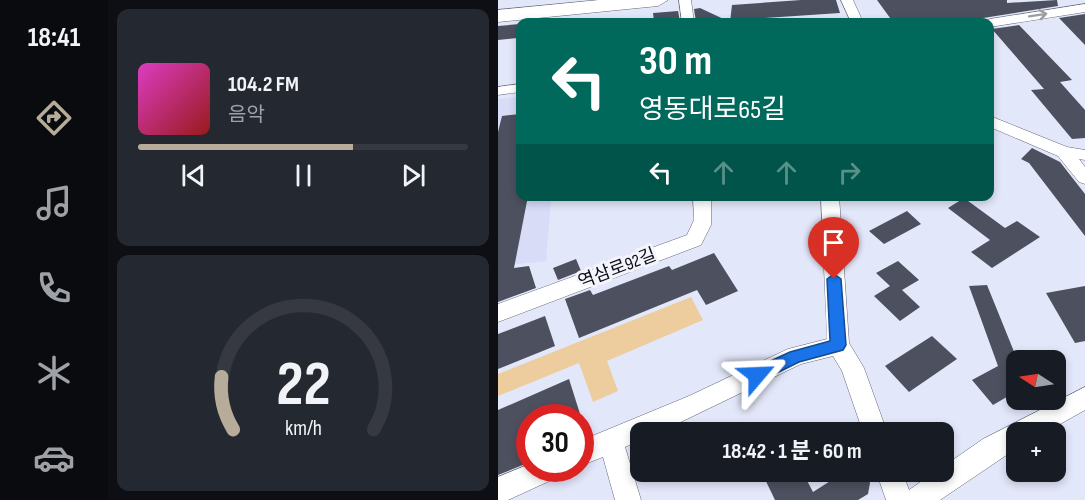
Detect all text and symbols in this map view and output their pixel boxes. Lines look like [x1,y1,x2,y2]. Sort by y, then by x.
one-way arrow [1027,10,1047,21]
text: 18:41 [28,22,80,54]
text: 30 m [639,36,712,87]
icon: left [540,42,618,120]
text: 104.2 FM [228,71,299,98]
text: 영동대로65길 [639,94,786,126]
icon: directions [33,97,75,139]
text: 음악 [228,103,265,127]
icon: left [644,156,677,189]
icon: ahead [707,156,740,189]
icon: ahead [770,156,803,189]
icon: right [833,156,866,189]
icon: previous [177,159,210,192]
icon: pause [287,159,320,192]
icon: next [397,159,430,192]
icon: music [33,182,75,224]
pin [808,217,859,279]
icon: arrive [817,226,850,259]
street label: 역삼로92길 [575,244,659,293]
icon: phone [33,267,75,309]
position arrow [725,343,789,407]
text: 22 [276,348,330,423]
north arrow [1006,350,1066,410]
map controls [1006,350,1066,482]
icon: climate [33,352,75,394]
speed limit sign: 30 [516,404,594,482]
text: km/h [284,416,322,441]
button: + [1006,422,1066,482]
icon: car [33,437,75,479]
text: 18:42 · 1 분 · 60 m [722,438,862,465]

